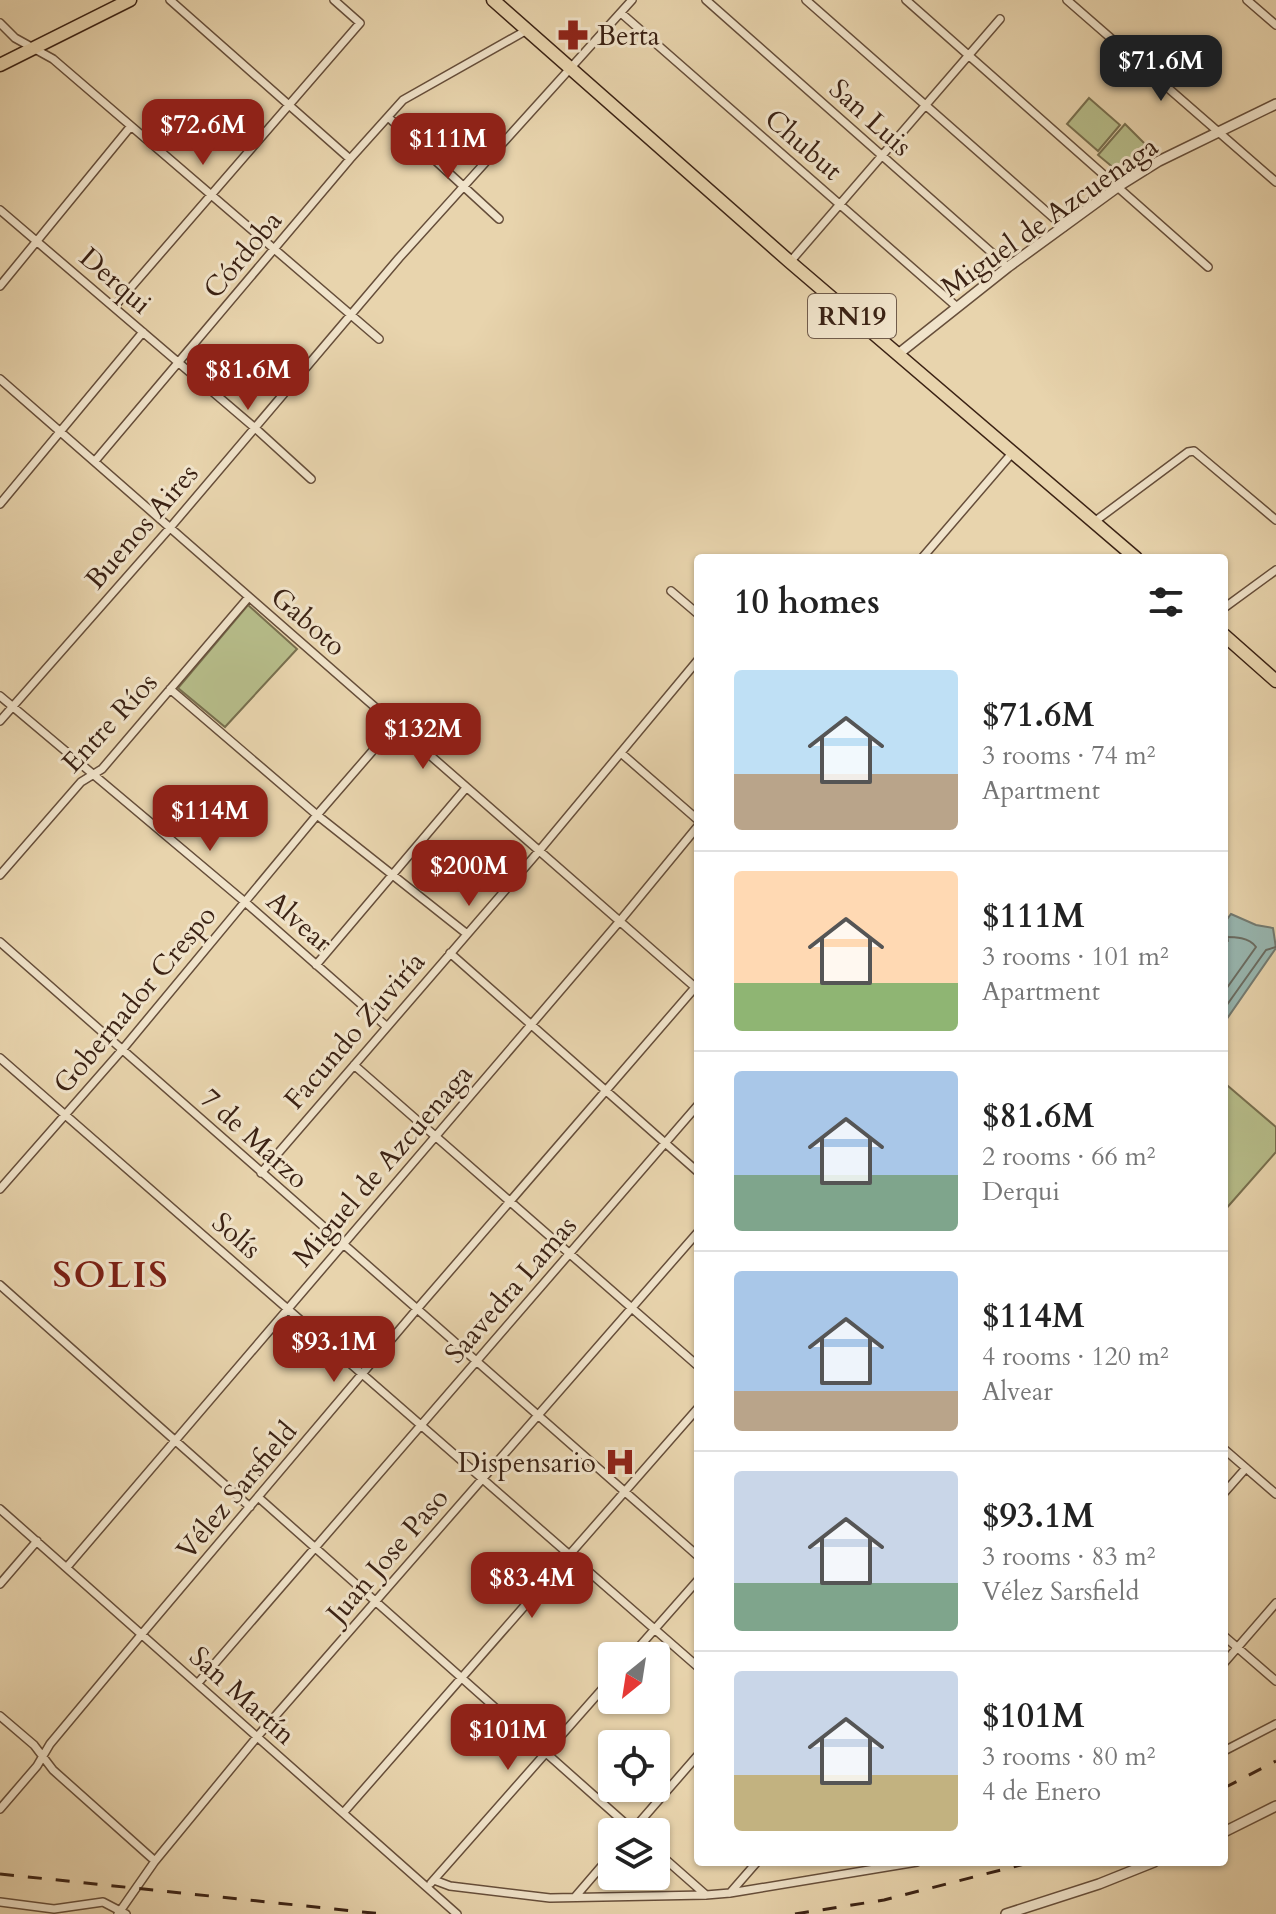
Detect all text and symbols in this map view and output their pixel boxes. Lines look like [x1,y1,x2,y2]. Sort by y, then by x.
place label: Berta [597,17,660,55]
pharmacy icon: Berta [556,18,590,52]
pin: $71.6M [1096,35,1226,103]
text: $71.6M [1118,43,1204,78]
street label: San Luis [821,70,920,165]
pin: $72.6M [138,99,268,167]
street label: Chubut [756,100,850,189]
text: $72.6M [160,107,246,142]
pin: $111M [392,113,504,181]
text: $111M [409,121,487,156]
street label: Miguel de Azcuenaga [933,128,1166,306]
street label: Córdoba [195,203,291,307]
street label: Derqui [71,239,160,323]
road number: RN19 [808,294,896,338]
pin: $81.6M [183,344,313,412]
text: $81.6M [205,352,291,387]
street label: Buenos Aires [77,456,207,598]
street label: Gaboto [263,578,354,665]
text: 10 homes [734,579,880,625]
icon: filters [1144,580,1188,624]
street label: Entre Ríos [53,664,166,781]
text: $71.6M [982,692,1095,738]
icon: home [798,702,894,798]
pin: $132M [367,703,479,771]
text: $132M [384,711,462,746]
text: 3 rooms · 74 m² [982,738,1155,773]
text: Apartment [982,773,1100,808]
pin: $114M [154,785,266,853]
text: $114M [171,793,249,828]
pin: $200M [413,840,525,908]
text: $200M [430,848,508,883]
street label: Alvear [258,882,341,962]
text: $111M [982,893,1085,939]
street label: Gobernador Crespo [45,898,225,1102]
icon: home [798,903,894,999]
text: 3 rooms · 101 m² [982,939,1169,974]
street label: Facundo Zuviría [276,944,434,1118]
text: Apartment [982,974,1100,1009]
street label: Miguel de Azcuenaga [284,1056,481,1275]
street label: 7 de Marzo [192,1080,317,1197]
text: $81.6M [982,1093,1095,1139]
icon: home [798,1103,894,1199]
text: 2 rooms · 66 m² [982,1139,1155,1174]
text: Derqui [982,1174,1060,1209]
street label: Solís [204,1204,269,1268]
street label: Saavedra Lamas [436,1208,585,1372]
district label: SOLIS [52,1251,170,1300]
text: $114M [982,1293,1085,1339]
icon: home [798,1303,894,1399]
pin: $93.1M [269,1316,399,1384]
text: $93.1M [291,1324,377,1359]
text: 4 rooms · 120 m² [982,1339,1169,1374]
text: Alvear [982,1374,1053,1409]
street label: Vélez Sarsfield [168,1413,306,1568]
place label: Dispensario [458,1444,596,1482]
hospital icon: Dispensario [603,1445,637,1479]
street label: Juan Jose Paso [316,1480,457,1634]
text: $93.1M [982,1493,1095,1539]
icon: home [798,1503,894,1599]
text: 3 rooms · 83 m² [982,1539,1155,1574]
pin: $83.4M [467,1552,597,1620]
text: $83.4M [489,1560,575,1595]
text: Vélez Sarsfield [982,1574,1139,1609]
street label: San Martín [181,1638,304,1754]
north arrow [598,1642,670,1714]
map controls [598,1642,670,1890]
text: $101M [982,1693,1085,1739]
icon: home [798,1703,894,1799]
pin: $101M [452,1704,564,1772]
text: $101M [469,1712,547,1747]
button: locate [598,1730,670,1802]
text: 3 rooms · 80 m² [982,1739,1155,1774]
text: 4 de Enero [982,1774,1101,1809]
button: layers [598,1818,670,1890]

